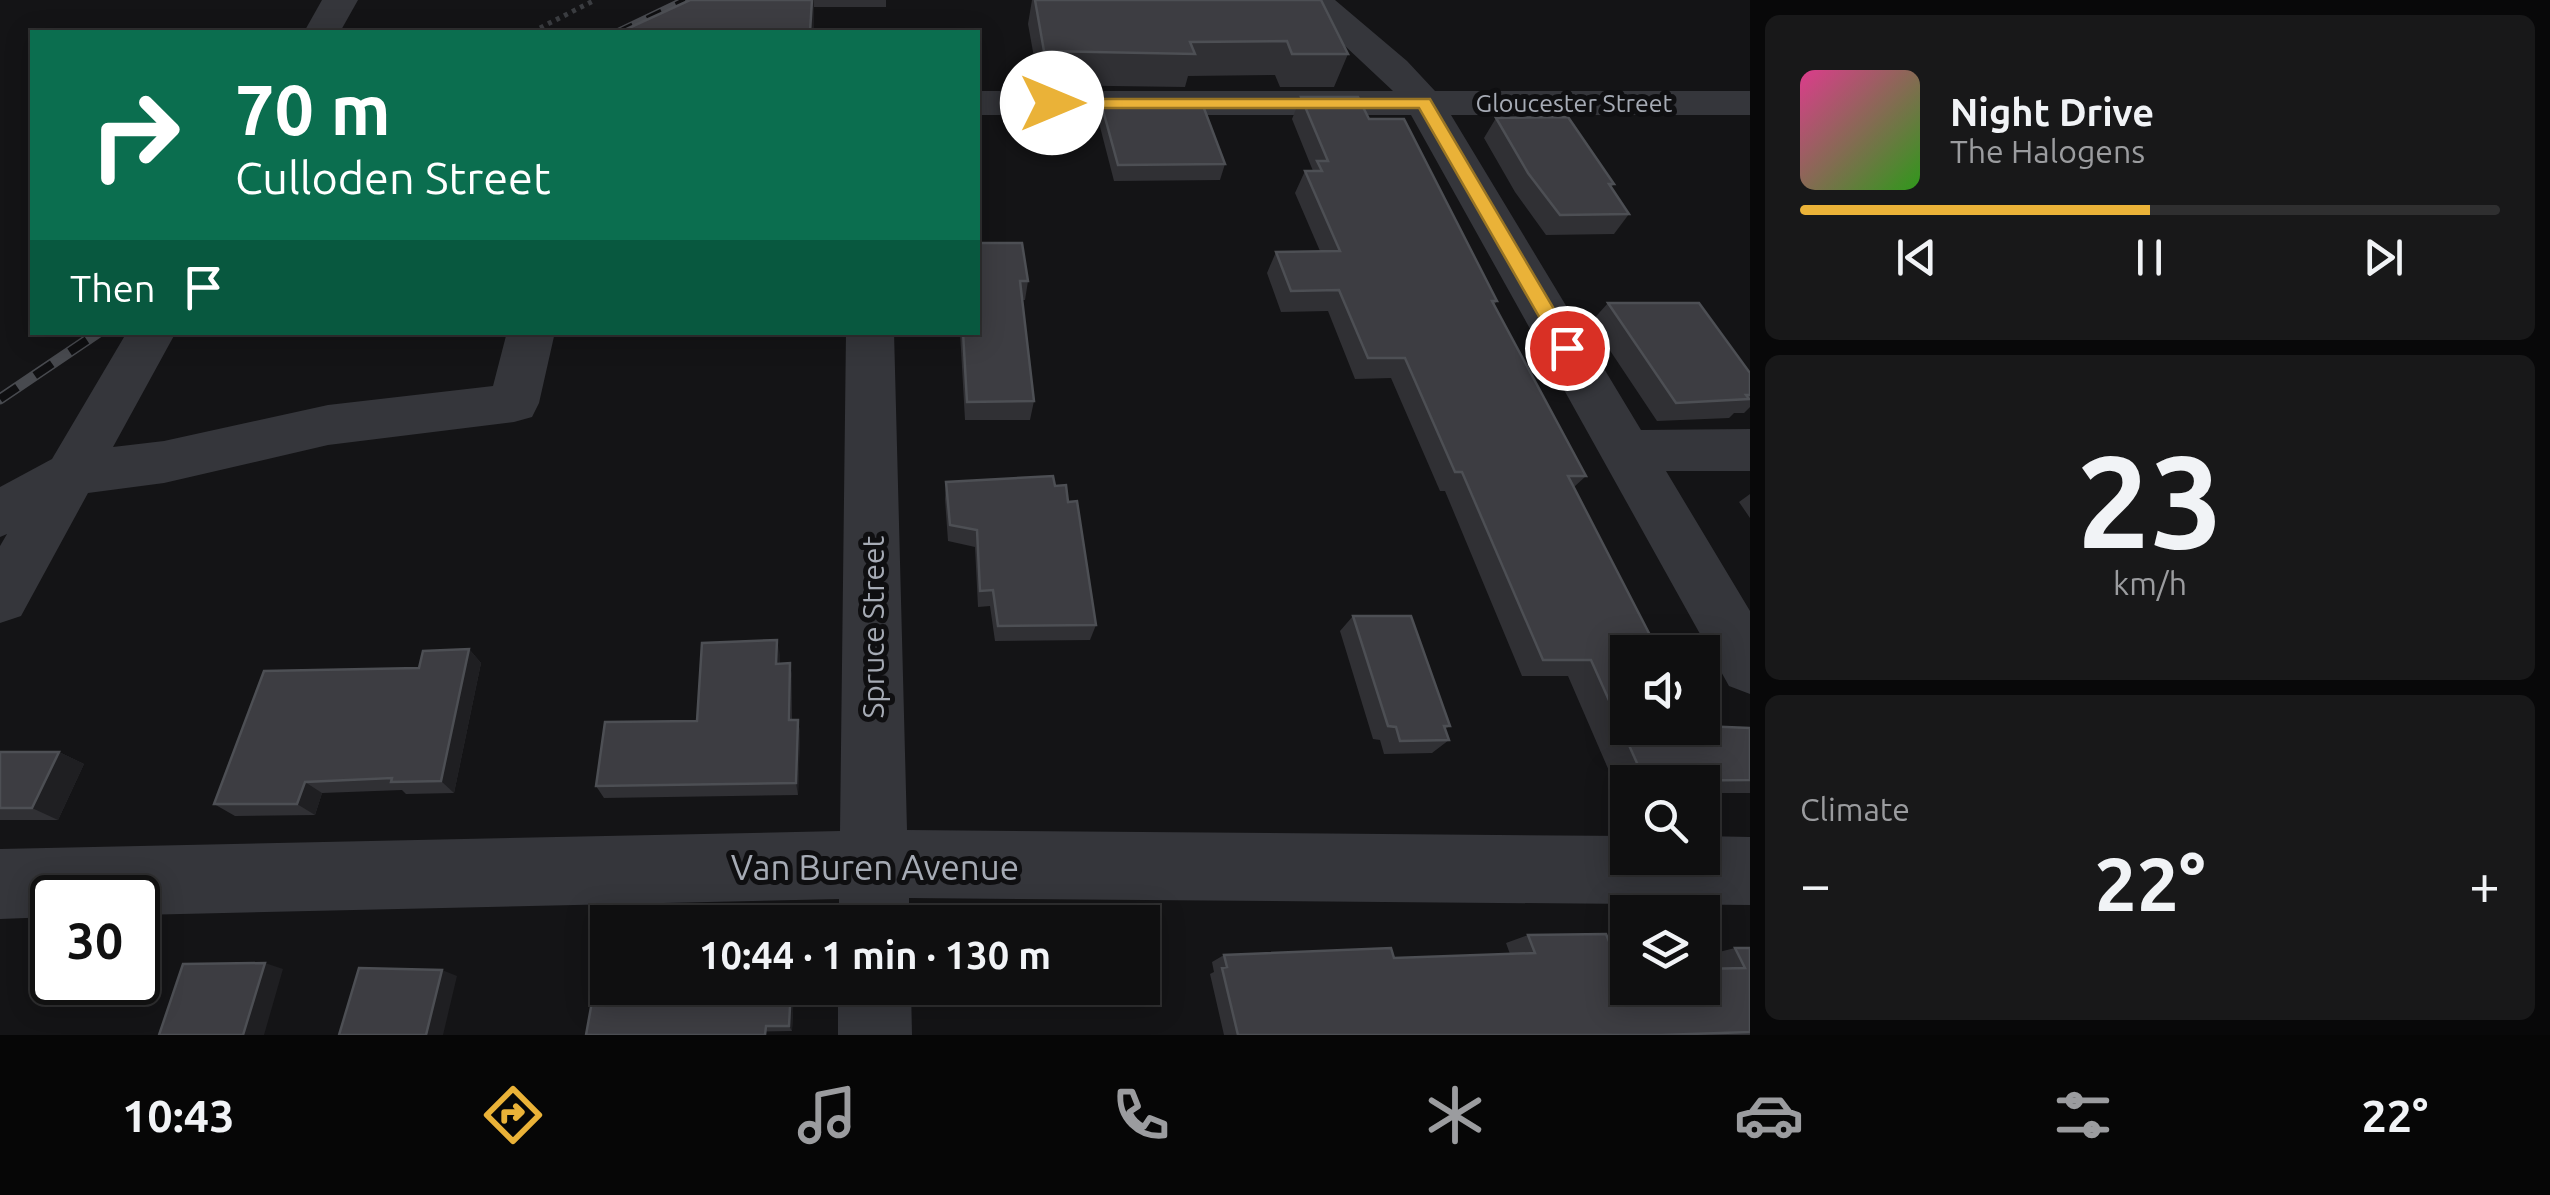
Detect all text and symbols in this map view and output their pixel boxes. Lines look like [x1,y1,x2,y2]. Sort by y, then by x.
position arrow [1000,51,1104,155]
icon: right [70,70,200,200]
text: 70 m [235,70,391,148]
street label: Gloucester Street [1476,89,1673,117]
text: Night Drive [1950,91,2154,133]
text: The Halogens [1950,133,2145,169]
text: Culloden Street [235,152,551,203]
icon: previous [1889,230,1944,285]
icon: pause [2122,230,2177,285]
icon: next [2356,230,2411,285]
icon: arrive [176,260,231,315]
text: Then [70,267,156,309]
pin [1525,306,1610,391]
icon: arrive [1540,321,1595,376]
text: 23 [2077,427,2223,573]
street label: Spruce Street [856,535,890,718]
text: km/h [2113,565,2187,601]
map controls [1610,635,1720,1005]
button: sound [1610,635,1720,745]
button: search [1610,765,1720,875]
text: Climate [1800,791,1910,827]
text: 22° [2094,841,2206,925]
street label: Van Buren Avenue [731,847,1019,887]
text: − [1800,853,1831,914]
text: + [2469,853,2500,914]
speed limit sign: 30 [30,875,160,1005]
button: layers [1610,895,1720,1005]
text: 10:44 · 1 min · 130 m [699,934,1051,976]
icon: directions [478,1080,548,1150]
icon: music [792,1080,862,1150]
icon: phone [1106,1080,1176,1150]
icon: climate [1420,1080,1490,1150]
icon: car [1734,1080,1804,1150]
icon: filters [2048,1080,2118,1150]
text: 10:43 [122,1090,235,1141]
text: 22° [2361,1090,2428,1141]

